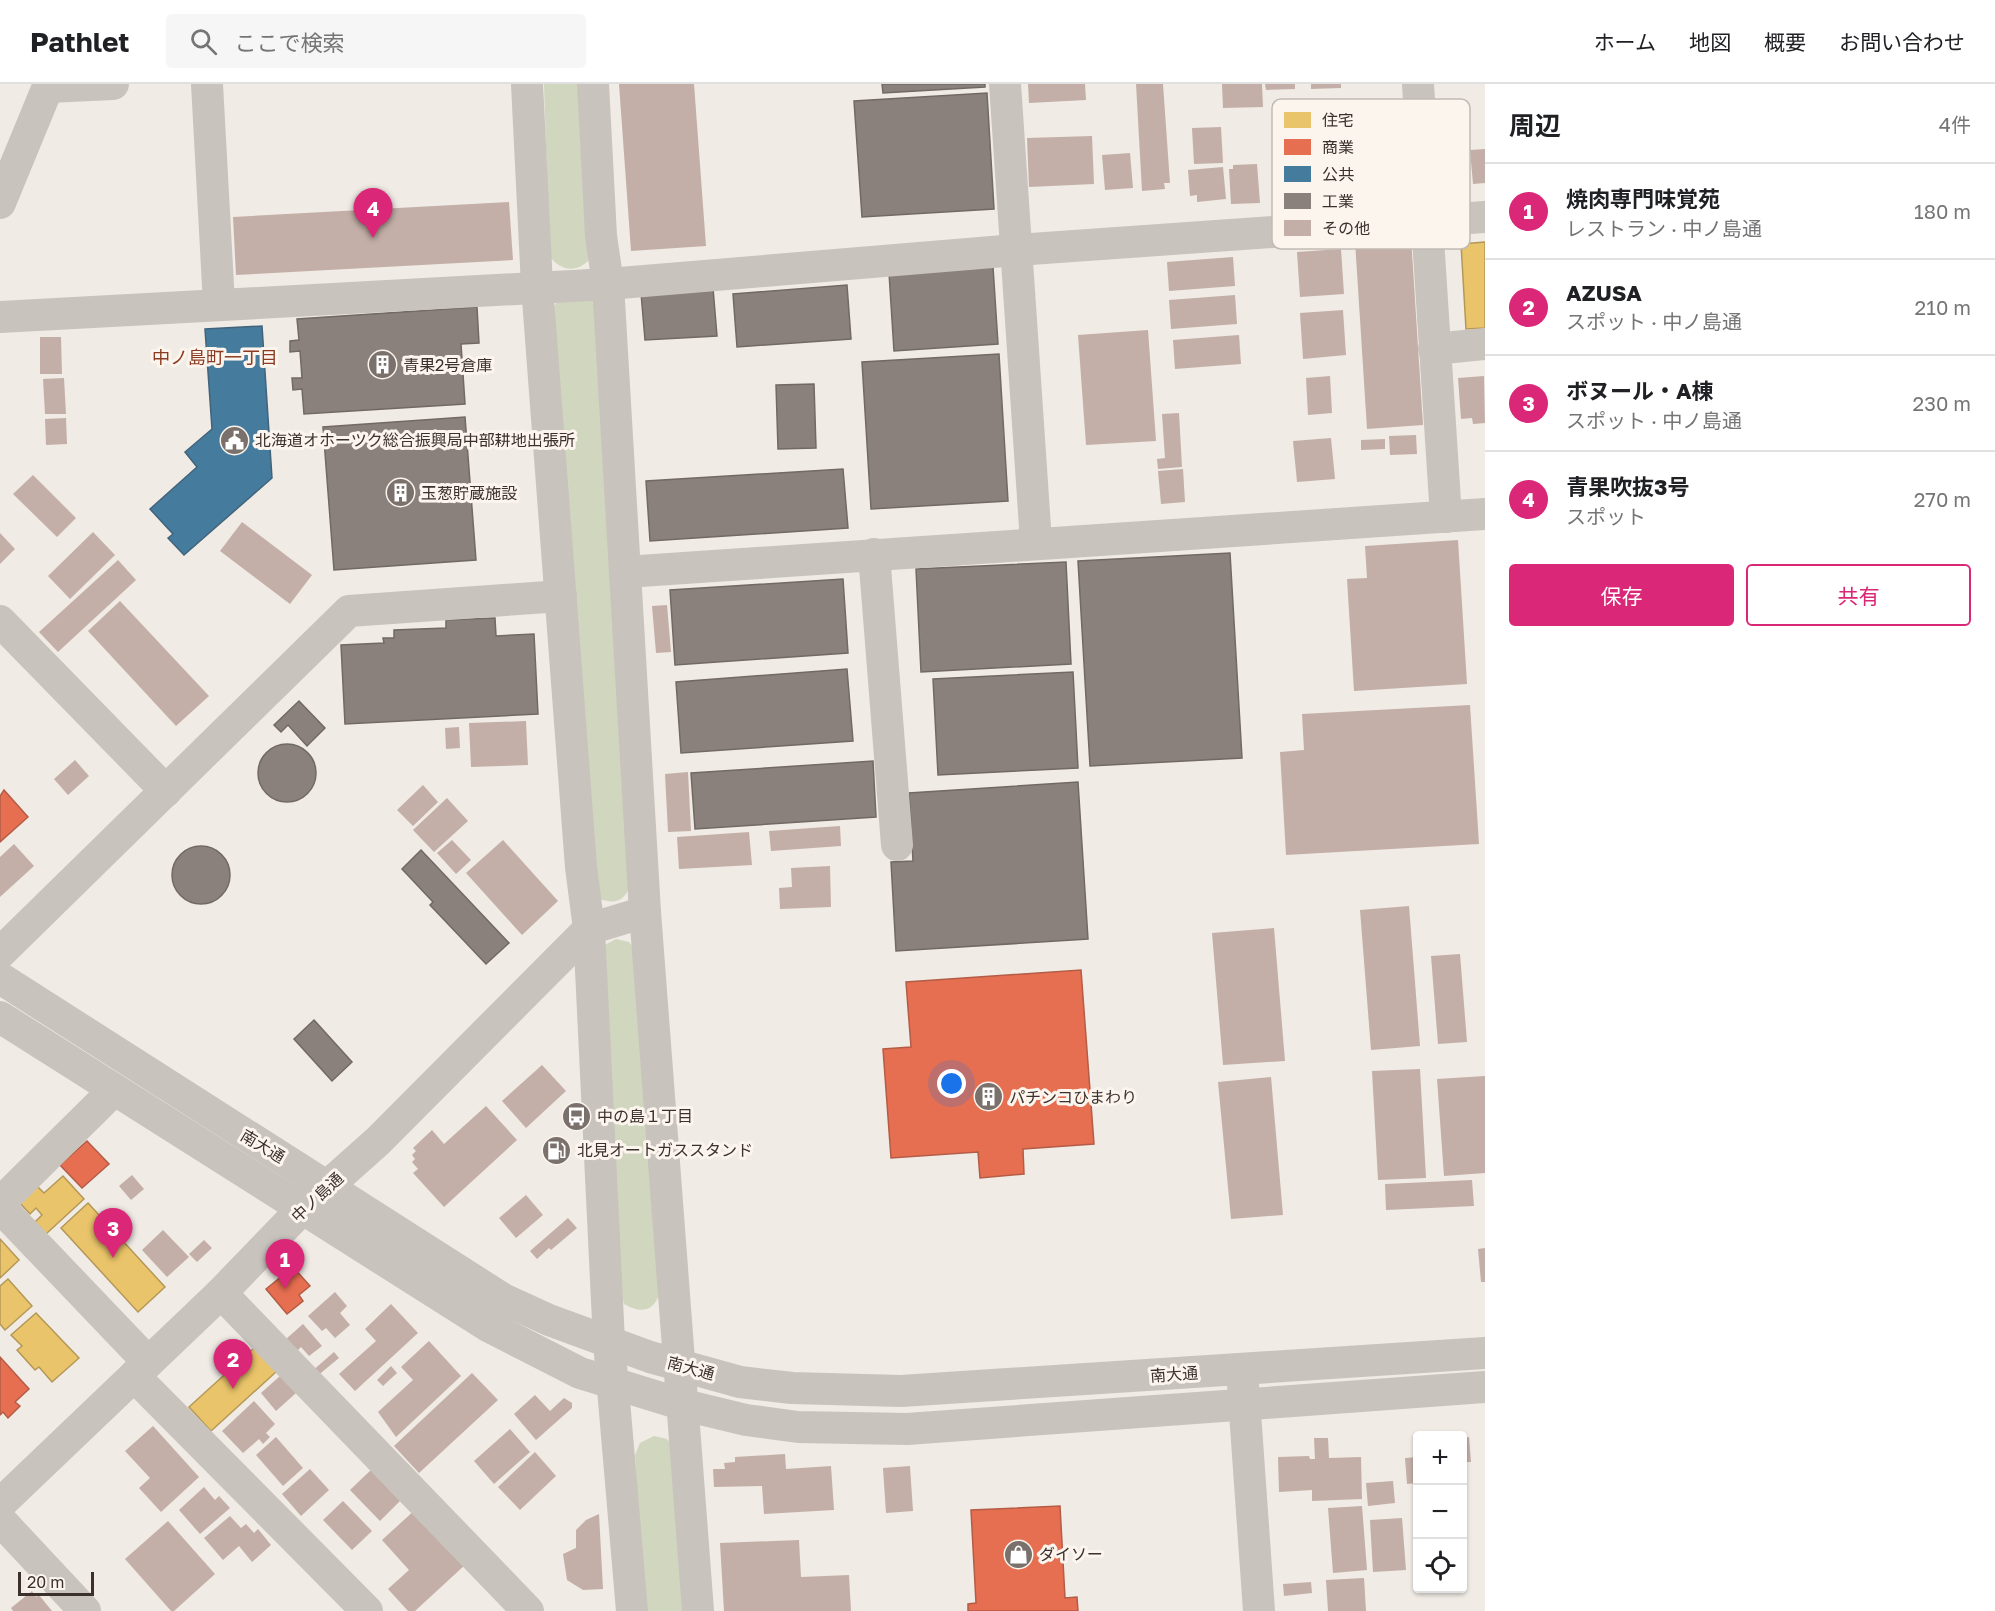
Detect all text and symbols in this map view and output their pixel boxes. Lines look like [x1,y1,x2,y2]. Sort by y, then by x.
search box [166,14,586,68]
text: Pathlet [30,25,130,58]
icon: search [187,25,220,58]
text: ここで検索 [235,29,345,56]
text: ホーム [1594,29,1656,55]
text: 地図 [1689,29,1731,55]
text: 概要 [1764,29,1806,55]
text: お問い合わせ [1839,29,1965,55]
legend [1272,99,1470,249]
text: 住宅 [1322,110,1354,130]
text: 周辺 [1509,110,1561,141]
text: 4件 [1939,112,1971,136]
text: 商業 [1322,137,1354,157]
text: 公共 [1322,164,1354,184]
text: 焼肉専門味覚苑 [1566,185,1720,212]
pin: 4 [354,188,392,238]
text: 工業 [1322,191,1354,211]
text: 1 [1523,199,1534,223]
text: 180 m [1914,199,1971,223]
text: レストラン · 中ノ島通 [1566,216,1762,240]
text: その他 [1322,218,1370,238]
text: AZUSA [1566,279,1642,306]
text: 2 [1522,295,1535,319]
text: 210 m [1915,295,1971,319]
text: スポット · 中ノ島通 [1566,309,1742,333]
district label: 中ノ島町一丁目 [152,346,278,368]
building icon: 青果2号倉庫 [366,349,398,381]
place label: 青果2号倉庫 [403,355,492,375]
text: ボヌール・A棟 [1566,377,1714,404]
text: 3 [1522,391,1535,415]
text: 230 m [1913,391,1971,415]
text: スポット · 中ノ島通 [1566,408,1742,432]
public building icon: 北海道オホーツク総合振興局中部耕地出張所 [218,424,250,456]
place label: 北海道オホーツク総合振興局中部耕地出張所 [255,430,575,450]
text: 青果吹抜3号 [1566,473,1689,500]
building icon: 玉葱貯蔵施設 [384,477,416,509]
place label: 玉葱貯蔵施設 [421,483,517,503]
text: 4 [1522,487,1535,511]
text: 270 m [1914,487,1971,511]
text: スポット [1566,504,1646,528]
button: 保存 [1509,564,1734,626]
button: 共有 [1746,564,1971,626]
your location [937,1069,966,1098]
building icon: パチンコひまわり [972,1081,1004,1113]
place label: パチンコひまわり [1009,1087,1137,1107]
bus stop icon: 中の島１丁目 [560,1100,592,1132]
place label: 中の島１丁目 [597,1106,693,1126]
street label: 南大通 [237,1125,289,1167]
fuel station icon: 北見オートガススタンド [540,1134,572,1166]
place label: 北見オートガススタンド [577,1140,753,1160]
street label: 中ノ島通 [287,1168,347,1226]
pin: 3 [94,1208,132,1258]
pin: 1 [266,1240,304,1289]
pin: 2 [214,1340,252,1389]
street label: 南大通 [665,1352,717,1384]
street label: 南大通 [1149,1362,1199,1386]
map controls [1413,1431,1467,1593]
button: + [1413,1431,1467,1485]
button: − [1413,1485,1467,1539]
shop icon: ダイソー [1002,1538,1034,1570]
button: locate [1413,1539,1467,1593]
place label: ダイソー [1039,1544,1103,1564]
scale bar [18,1569,94,1596]
text: 20 m [27,1572,64,1592]

